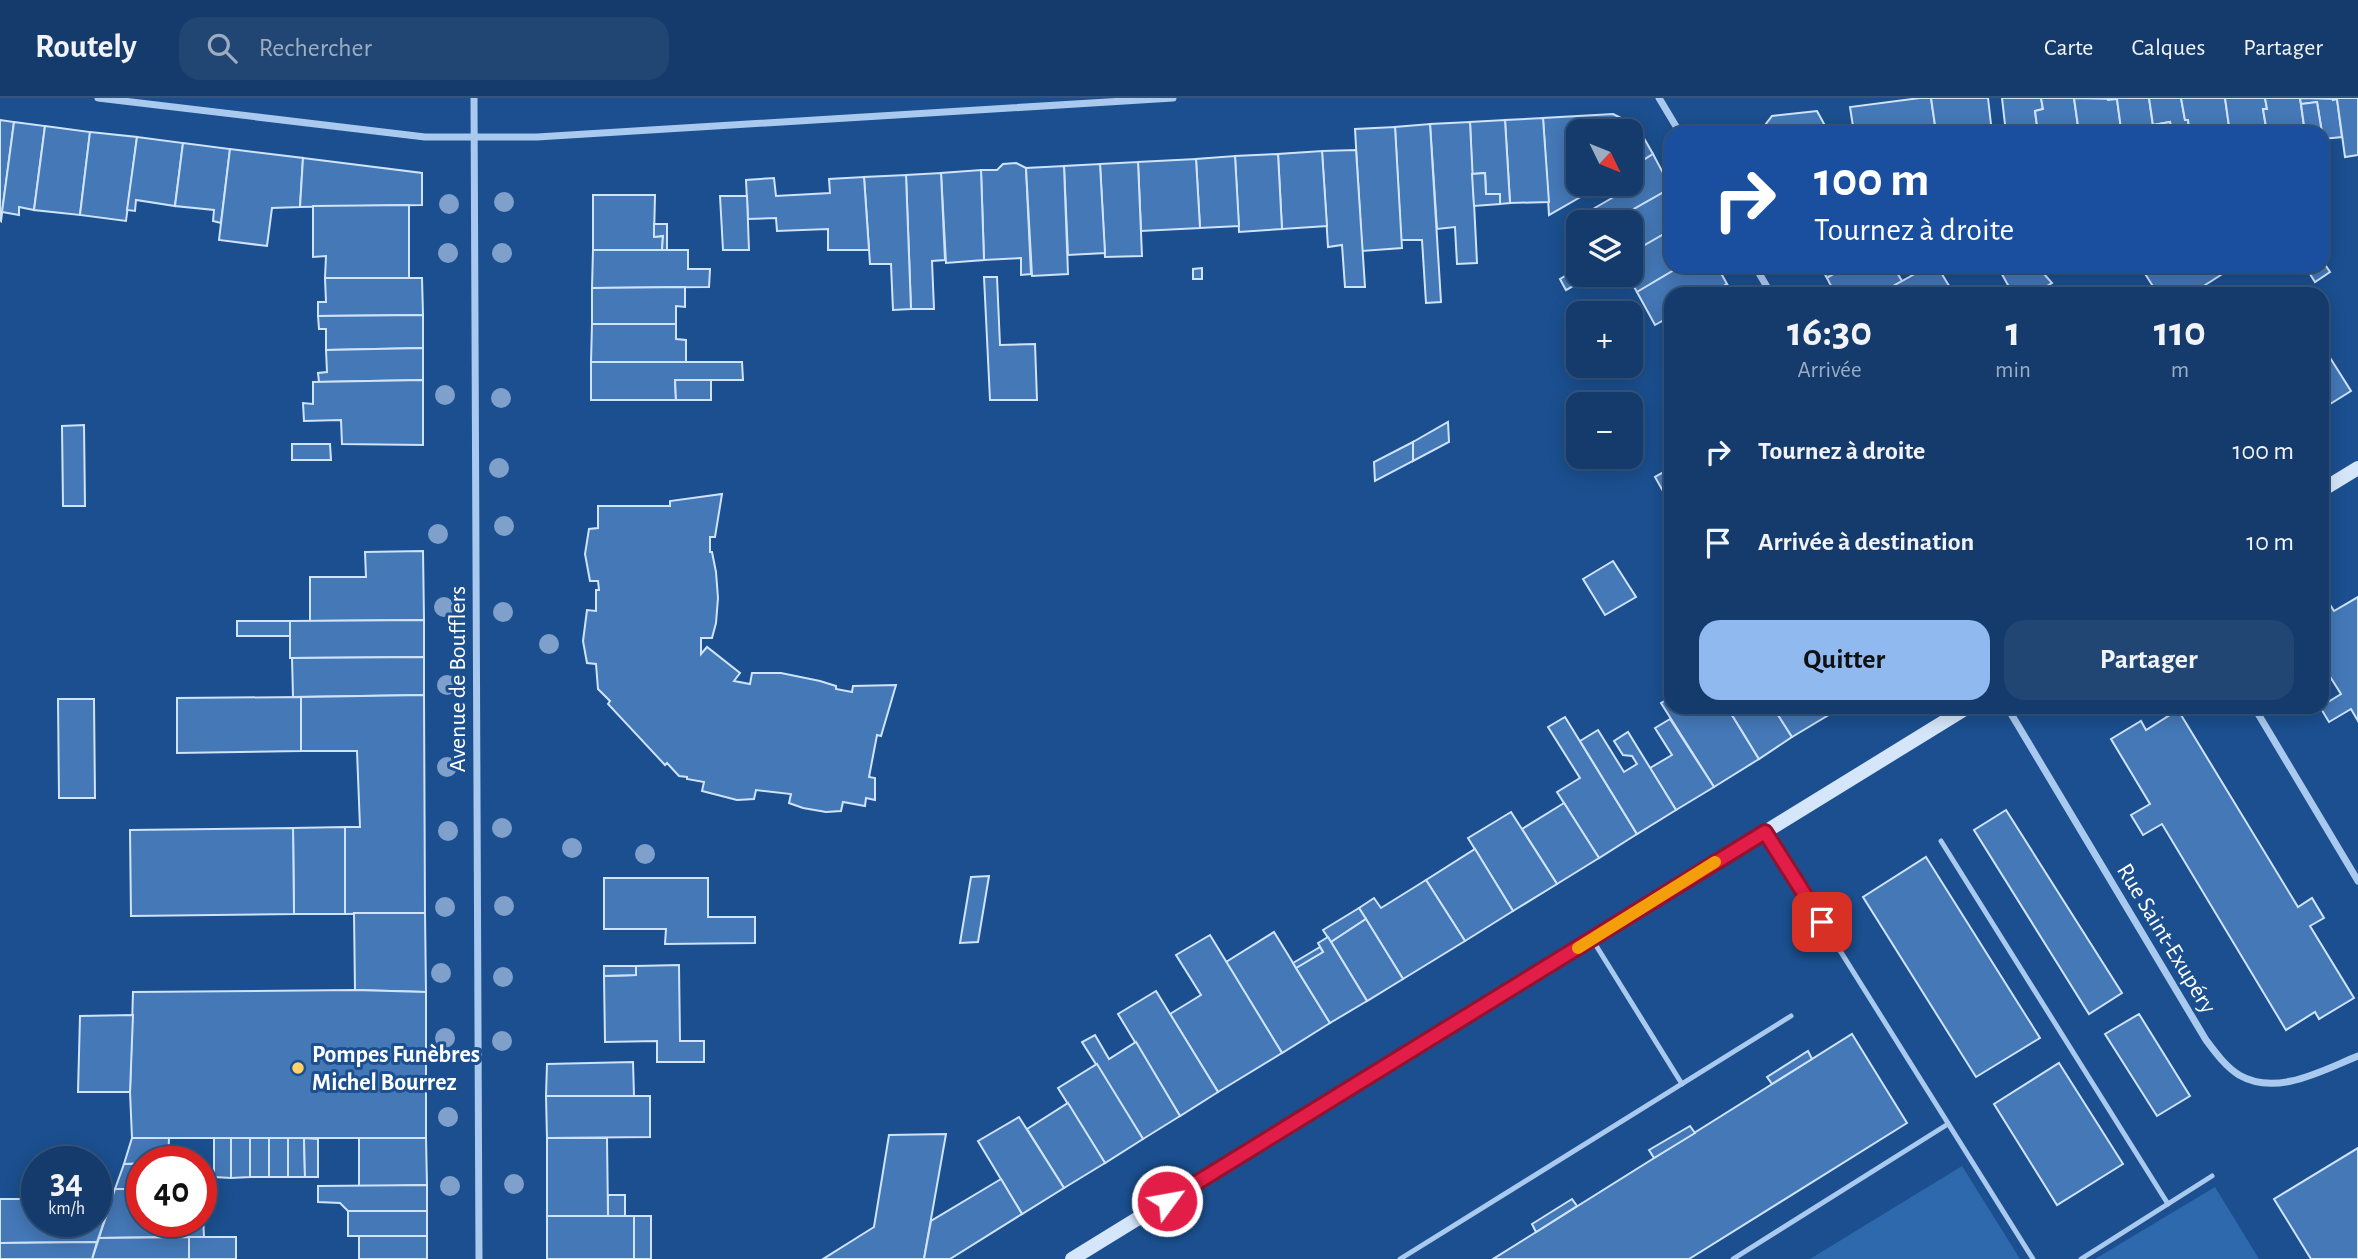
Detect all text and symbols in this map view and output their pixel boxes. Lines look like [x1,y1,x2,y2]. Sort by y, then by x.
search box [179,17,669,80]
icon: search [203,29,241,67]
text: Routely [35,31,137,64]
text: Rechercher [259,35,372,61]
text: Carte [2044,36,2093,60]
text: Calques [2131,36,2205,60]
text: Partager [2243,36,2323,60]
north arrow [1566,119,1643,196]
map controls [1566,119,1643,469]
icon: right [1699,154,1790,245]
text: 100 m [1814,156,1930,205]
button: layers [1566,210,1643,287]
text: Tournez à droite [1814,214,2014,246]
button: + [1566,301,1643,378]
text: 16:30 [1787,311,1872,353]
text: 1 [2005,311,2021,353]
text: 110 [2154,311,2206,353]
text: Arrivée [1797,359,1862,382]
text: min [1995,359,2031,382]
text: m [2171,359,2189,382]
button: − [1566,392,1643,469]
icon: right [1699,433,1737,471]
text: Tournez à droite [1758,438,1925,464]
text: 100 m [2233,438,2294,464]
icon: arrive [1699,524,1737,562]
text: Arrivée à destination [1758,529,1974,555]
text: 10 m [2246,529,2294,555]
street label: Avenue de Boufflers [446,586,470,772]
button: Quitter [1699,620,1990,700]
button: Partager [2004,620,2294,700]
street label: Rue Saint-Exupéry [2112,859,2220,1018]
pin [1792,892,1852,952]
icon: arrive [1803,903,1841,941]
place label: Pompes Funèbres Michel Bourrez [312,1043,480,1095]
marker: Pompes Funèbres Michel Bourrez [290,1060,306,1076]
speed limit sign: 40 [126,1146,217,1237]
position arrow [1130,1164,1204,1238]
text: 34 [50,1165,83,1200]
text: km/h [48,1200,85,1218]

